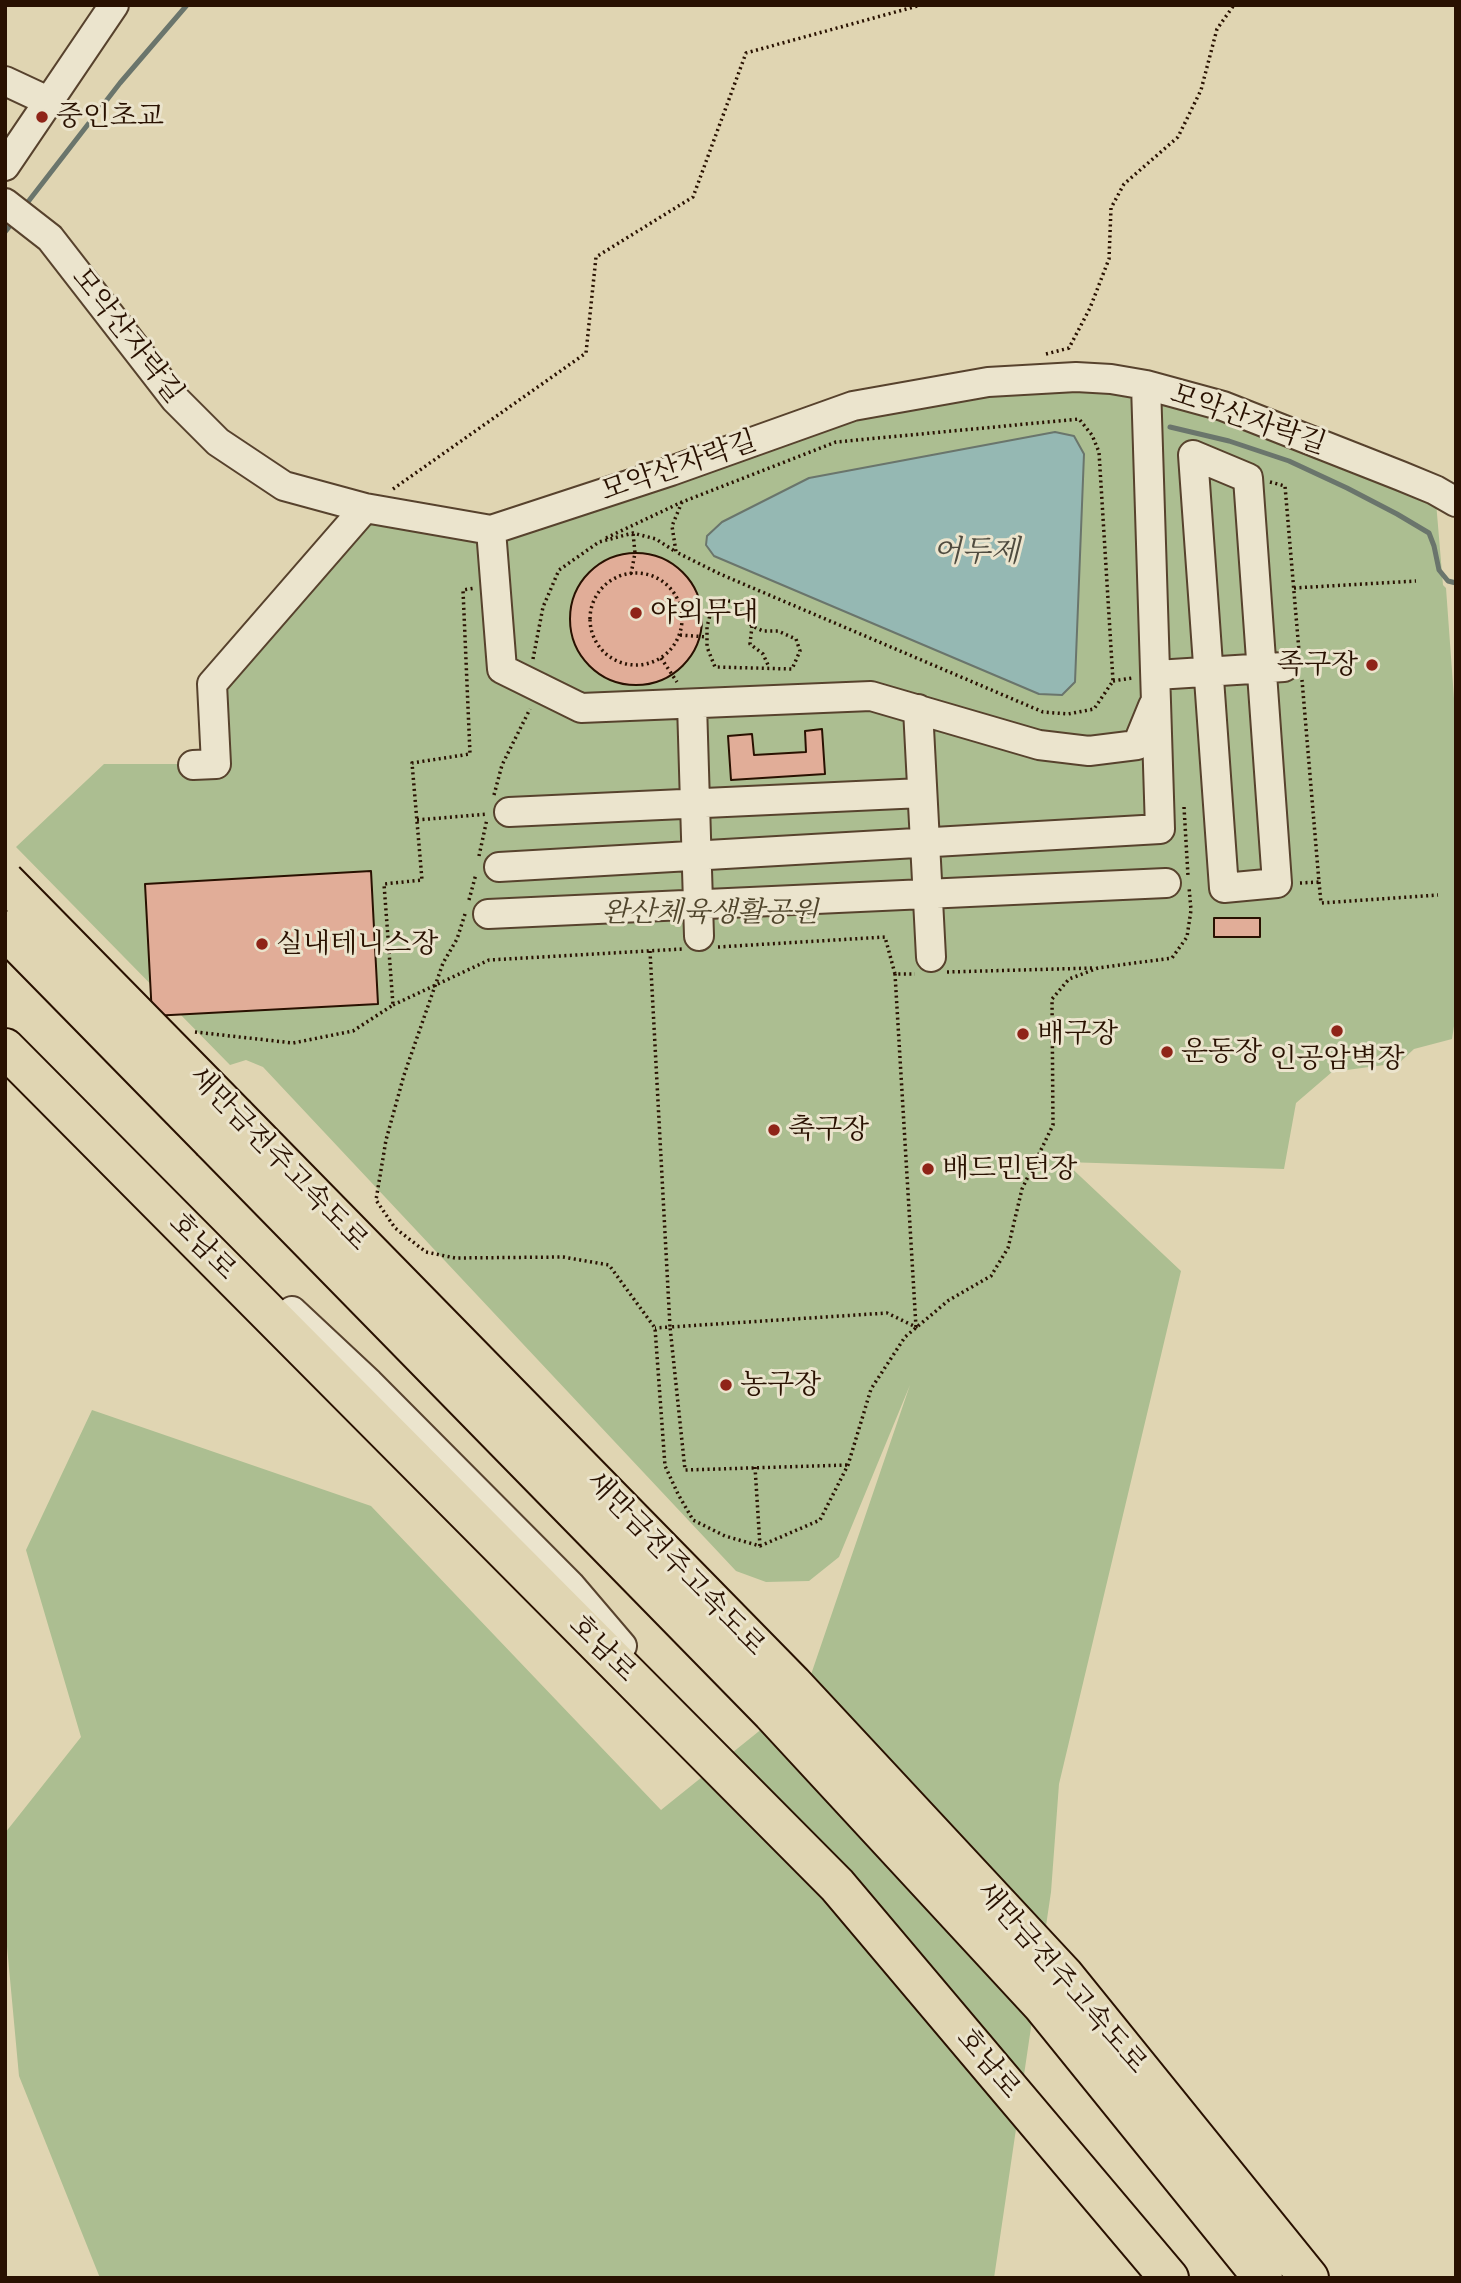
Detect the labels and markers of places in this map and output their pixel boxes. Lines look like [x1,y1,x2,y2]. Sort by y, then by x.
place label: 중인초교 [56,100,164,134]
marker: 중인초교 [34,109,50,125]
place label: 야외무대 [650,596,758,630]
marker: 야외무대 [628,605,644,621]
place label: 족구장 [1277,648,1358,682]
marker: 족구장 [1364,657,1380,673]
place label: 실내테니스장 [276,927,438,961]
marker: 실내테니스장 [254,936,270,952]
place label: 배구장 [1037,1017,1118,1051]
marker: 인공암벽장 [1329,1023,1345,1039]
marker: 배구장 [1015,1026,1031,1042]
place label: 운동장 [1181,1035,1262,1069]
place label: 인공암벽장 [1269,1042,1405,1076]
marker: 운동장 [1159,1044,1175,1060]
place label: 축구장 [788,1113,869,1147]
marker: 축구장 [766,1122,782,1138]
place label: 배드민턴장 [942,1152,1077,1186]
marker: 배드민턴장 [920,1161,936,1177]
place label: 농구장 [740,1368,821,1402]
marker: 농구장 [718,1377,734,1393]

